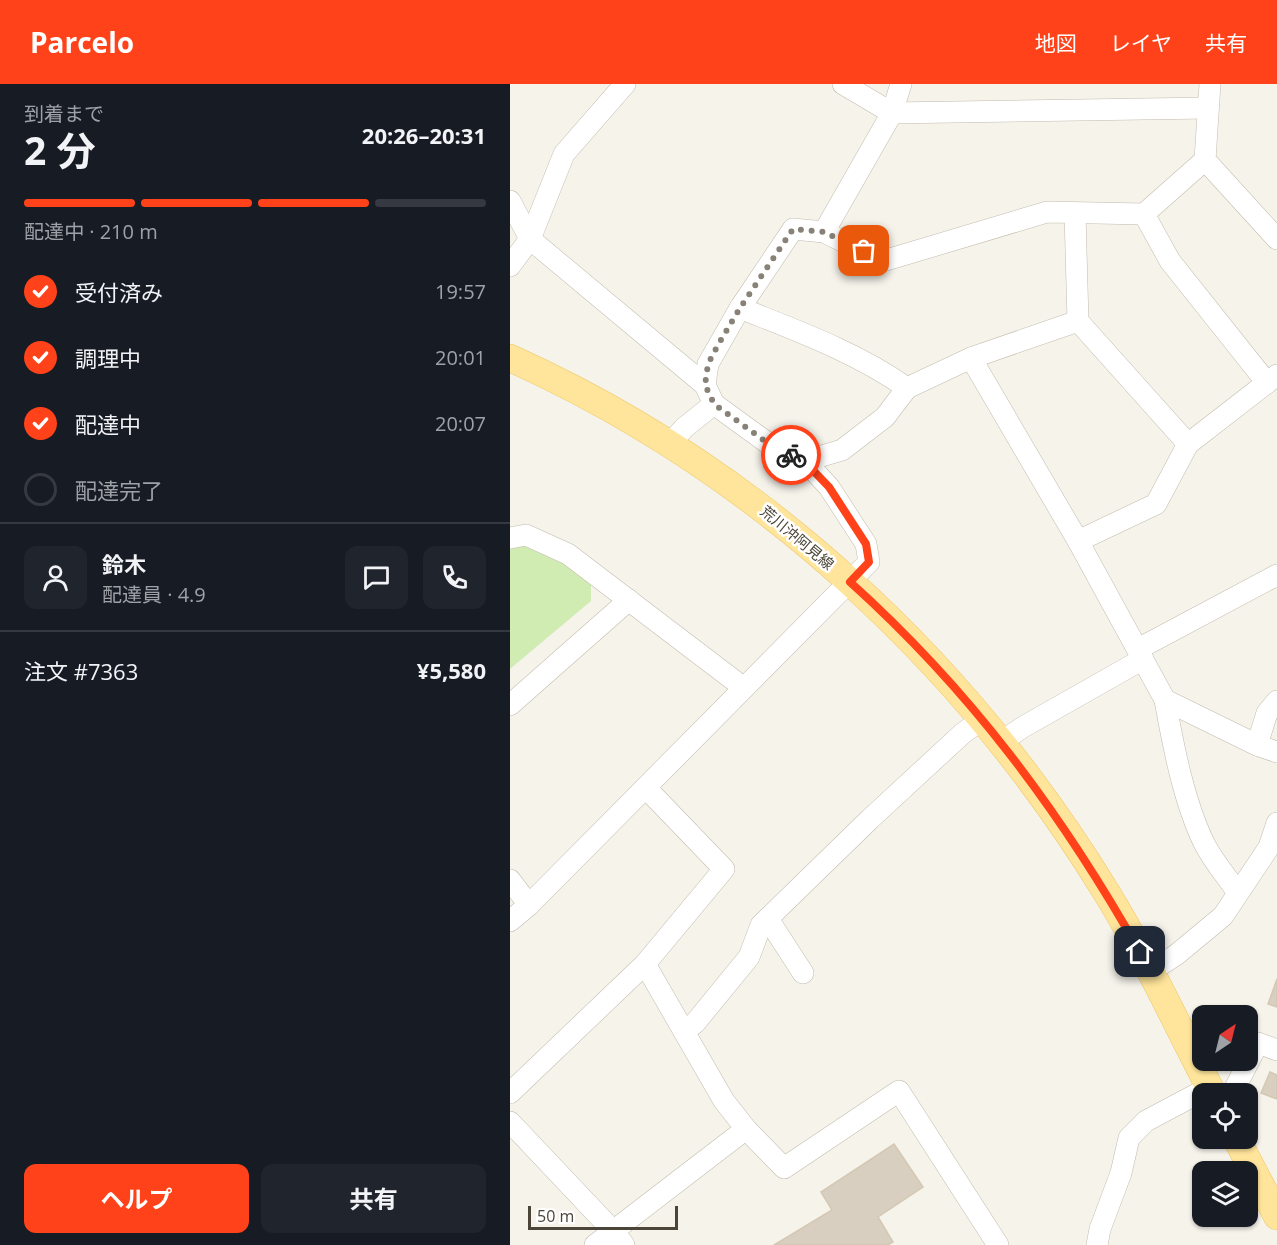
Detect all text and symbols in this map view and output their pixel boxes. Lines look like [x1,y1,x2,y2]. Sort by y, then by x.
text: Parcelo [30,23,134,61]
text: 地図 [1035,29,1077,57]
text: レイヤ [1110,29,1172,57]
text: 共有 [1205,29,1247,57]
text: 到着まで [24,100,104,127]
text: 20:26–20:31 [362,120,486,150]
text: 2 分 [24,123,95,176]
text: 配達中 · 210 m [24,218,158,245]
pin [838,225,889,276]
icon: bag [847,234,880,267]
icon: check [24,275,57,308]
text: 受付済み [75,277,163,307]
text: 19:57 [435,278,486,305]
icon: check [24,341,57,374]
text: 調理中 [75,343,141,373]
text: 20:01 [435,344,486,371]
icon: check [24,407,57,440]
text: 配達中 [75,409,141,439]
text: 20:07 [435,410,486,437]
courier [761,425,821,485]
icon: bike [775,439,808,472]
text: 配達完了 [75,475,163,505]
street label: 荒川沖阿見線 [757,501,839,574]
button: person [24,546,87,609]
button: chat [345,546,408,609]
button: phone [423,546,486,609]
text: 鈴木 [102,549,146,579]
text: 配達員 · 4.9 [102,581,206,608]
text: ¥5,580 [417,655,486,685]
text: 注文 #7363 [24,656,138,686]
pin [1114,926,1165,977]
icon: home [1123,935,1156,968]
north arrow [1192,1005,1258,1071]
map controls [1192,1005,1258,1227]
button: locate [1192,1083,1258,1149]
button: layers [1192,1161,1258,1227]
button: ヘルプ [24,1164,249,1233]
button: 共有 [261,1164,486,1233]
scale bar [528,1203,678,1230]
text: 50 m [537,1205,574,1227]

